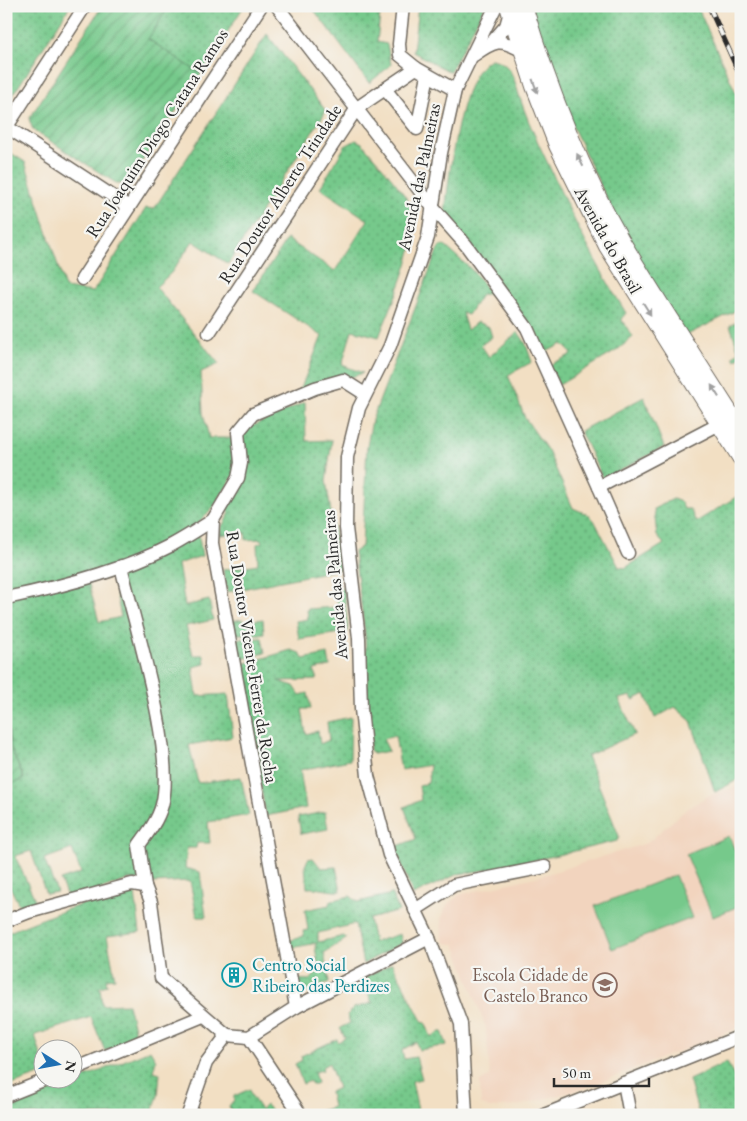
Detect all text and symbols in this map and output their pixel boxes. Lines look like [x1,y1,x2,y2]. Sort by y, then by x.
street label: Rua Joaquim Diogo Catana Ramos [80,24,233,242]
one-way arrow [532,78,539,93]
street label: Rua Doutor Alberto Trindade [213,100,346,288]
street label: Avenida das Palmeiras [391,101,445,254]
one-way arrow [576,153,584,167]
street label: Avenida do Brasil [569,181,647,298]
one-way arrow [642,302,652,315]
one-way arrow [710,384,719,398]
street label: Avenida das Palmeiras [316,509,353,662]
street label: Rua Doutor Vicente Ferrer da Rocha [221,529,284,785]
place label: Centro Social Ribeiro das Perdizes [252,953,390,997]
building icon: Centro Social Ribeiro das Perdizes [221,962,247,988]
place label: Escola Cidade de Castelo Branco [472,963,588,1007]
school or university icon: Escola Cidade de Castelo Branco [592,972,618,998]
north arrow [32,1038,82,1088]
scale bar [554,1056,650,1088]
text: N [61,1059,81,1074]
text: 50 m [562,1063,591,1082]

